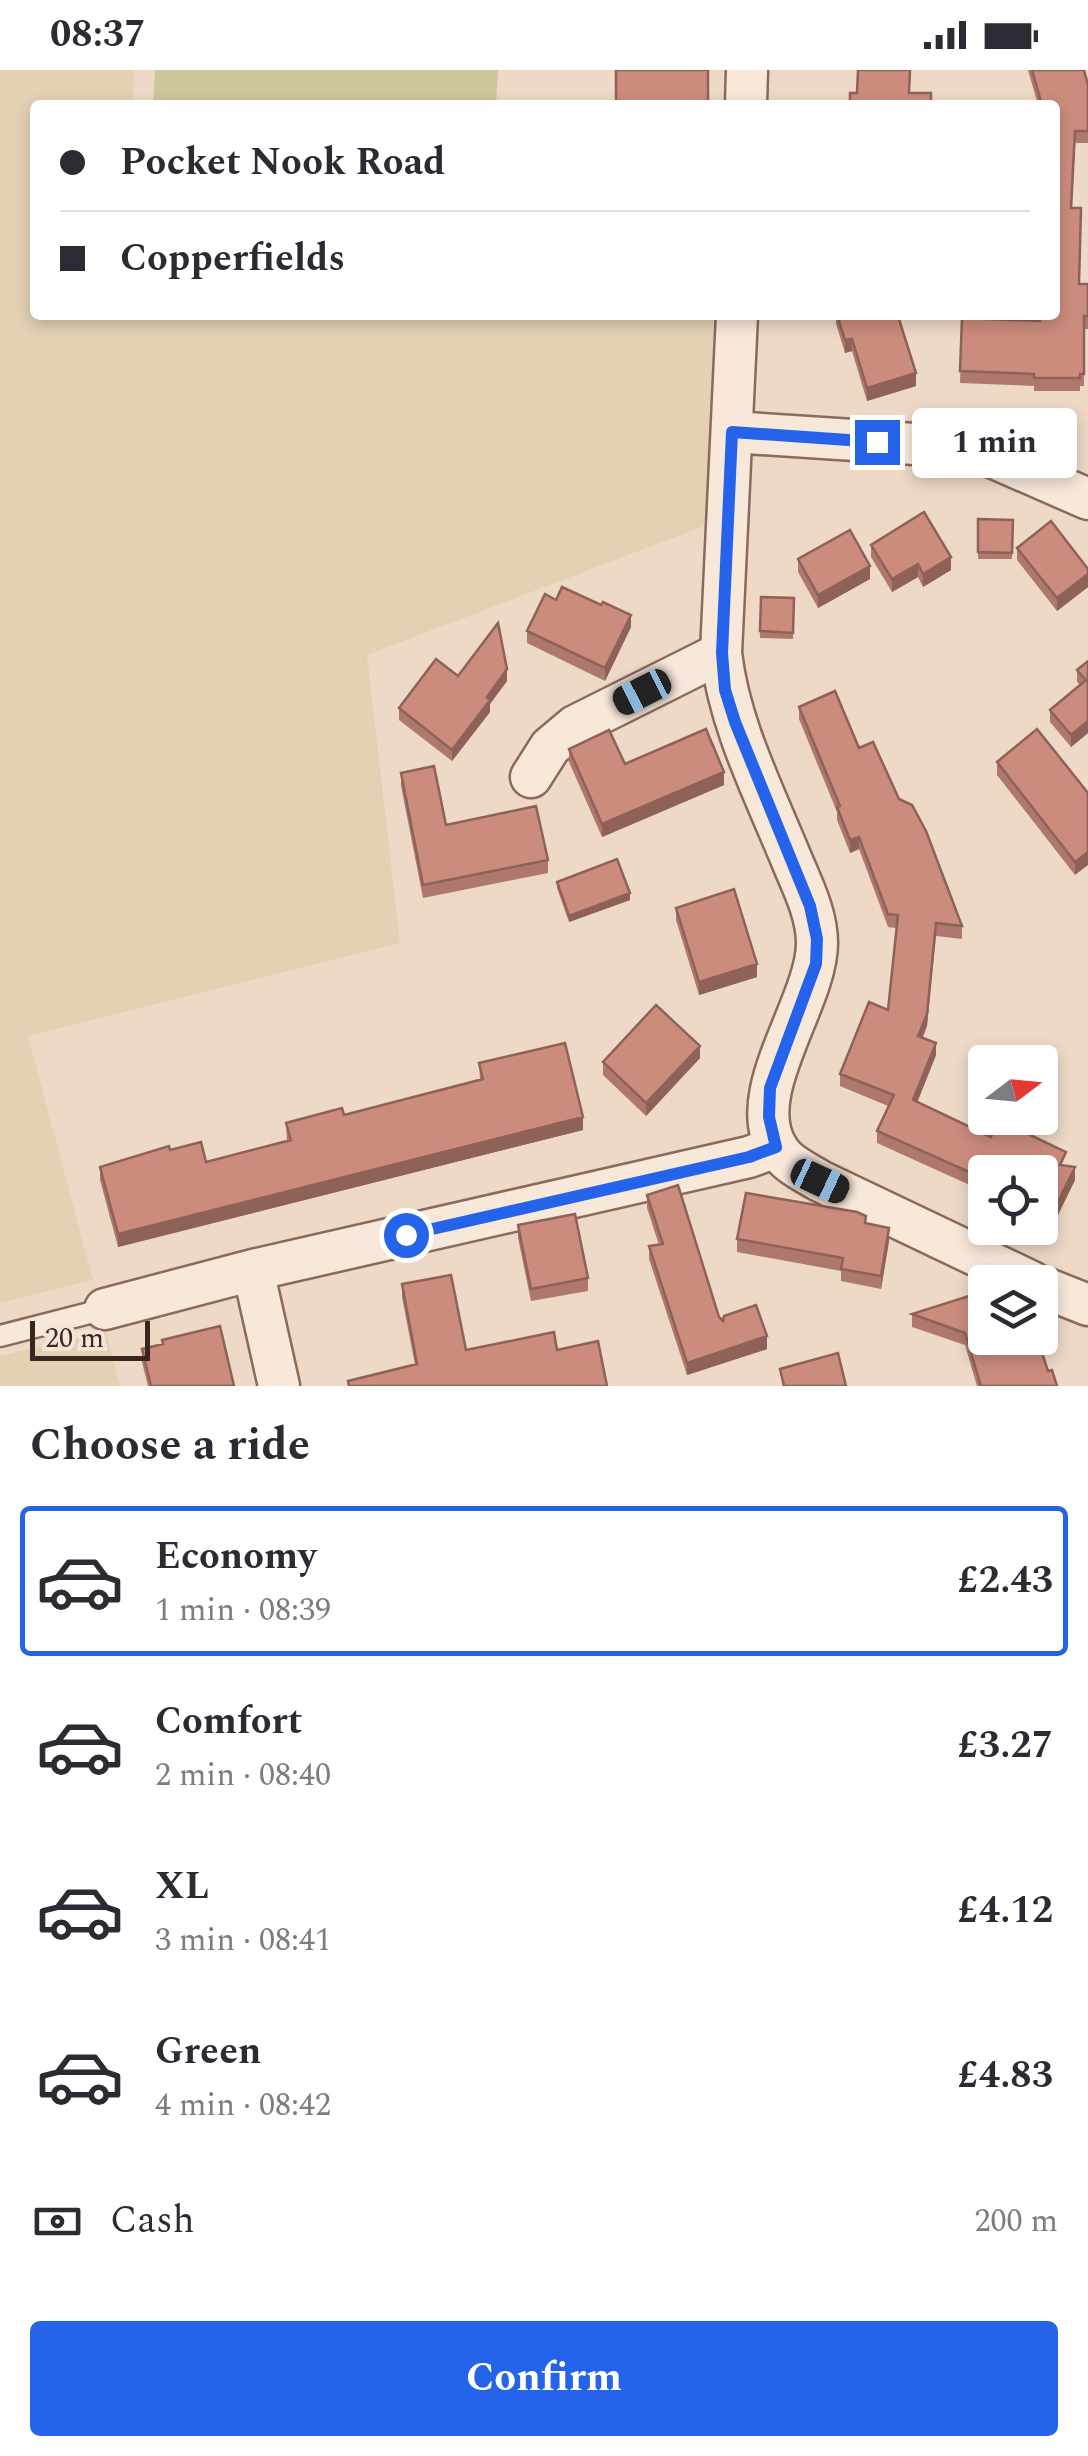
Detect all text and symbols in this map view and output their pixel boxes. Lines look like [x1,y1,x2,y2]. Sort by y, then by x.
text: 08:37 [50,6,145,64]
text: Pocket Nook Road [120,134,445,192]
text: Copperfields [120,230,345,288]
callout: 1 min [912,407,1077,477]
text: 1 min [952,418,1037,467]
route end [855,420,900,465]
car [608,665,676,719]
north arrow [968,1045,1058,1135]
map controls [968,1045,1058,1355]
car [786,1155,854,1207]
button: locate [968,1155,1058,1245]
route start [384,1213,429,1258]
button: layers [968,1265,1058,1355]
scale bar [30,1316,150,1360]
text: 20 m [45,1317,104,1360]
text: Choose a ride [30,1411,310,1480]
text: Economy [155,1528,316,1586]
icon: car [35,1536,125,1626]
text: £2.43 [958,1552,1053,1610]
text: 1 min · 08:39 [155,1586,331,1635]
text: Comfort [155,1693,302,1751]
icon: car [35,1701,125,1791]
text: £3.27 [958,1717,1053,1775]
text: 2 min · 08:40 [155,1751,331,1800]
text: XL [155,1858,209,1916]
icon: car [35,1866,125,1956]
text: £4.12 [958,1882,1053,1940]
text: 3 min · 08:41 [155,1916,331,1965]
text: Green [155,2023,262,2081]
icon: car [35,2031,125,2121]
text: £4.83 [958,2047,1053,2105]
text: 4 min · 08:42 [155,2081,331,2130]
text: Cash [110,2192,195,2250]
icon: cash [30,2194,85,2249]
text: 200 m [974,2197,1058,2246]
button: Confirm [30,2321,1058,2436]

